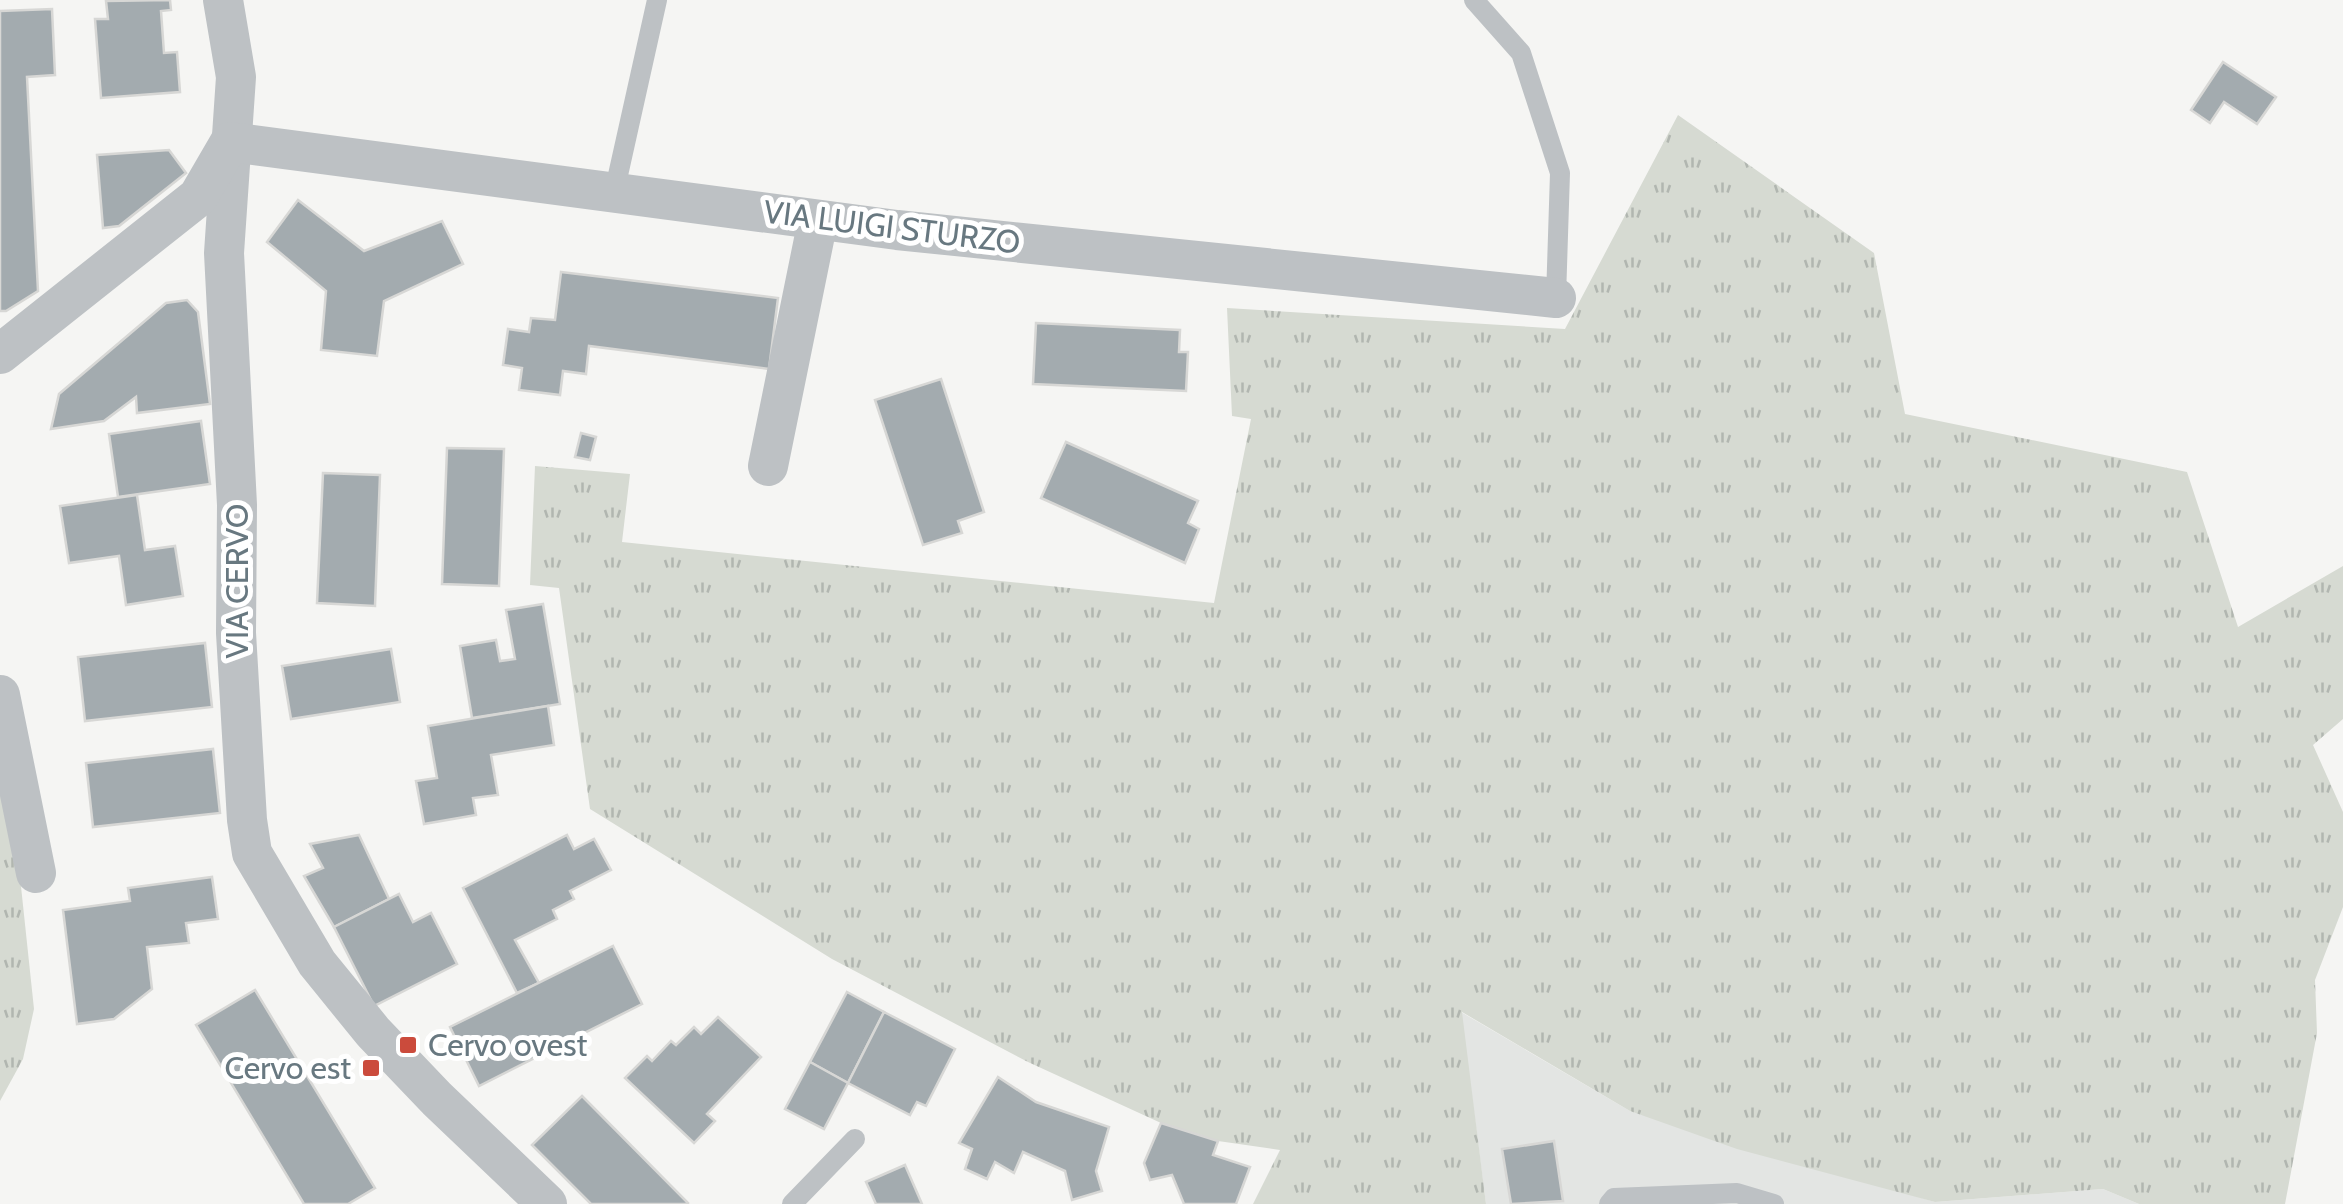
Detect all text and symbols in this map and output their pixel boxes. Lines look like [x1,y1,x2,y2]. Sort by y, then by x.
street label: VIA LUIGI STURZO [762,191,1023,262]
street label: VIA CERVO [217,504,256,658]
place label: Cervo ovest [428,1025,587,1064]
marker: Cervo ovest [397,1034,419,1056]
place label: Cervo est [225,1048,351,1087]
marker: Cervo est [360,1057,382,1079]

